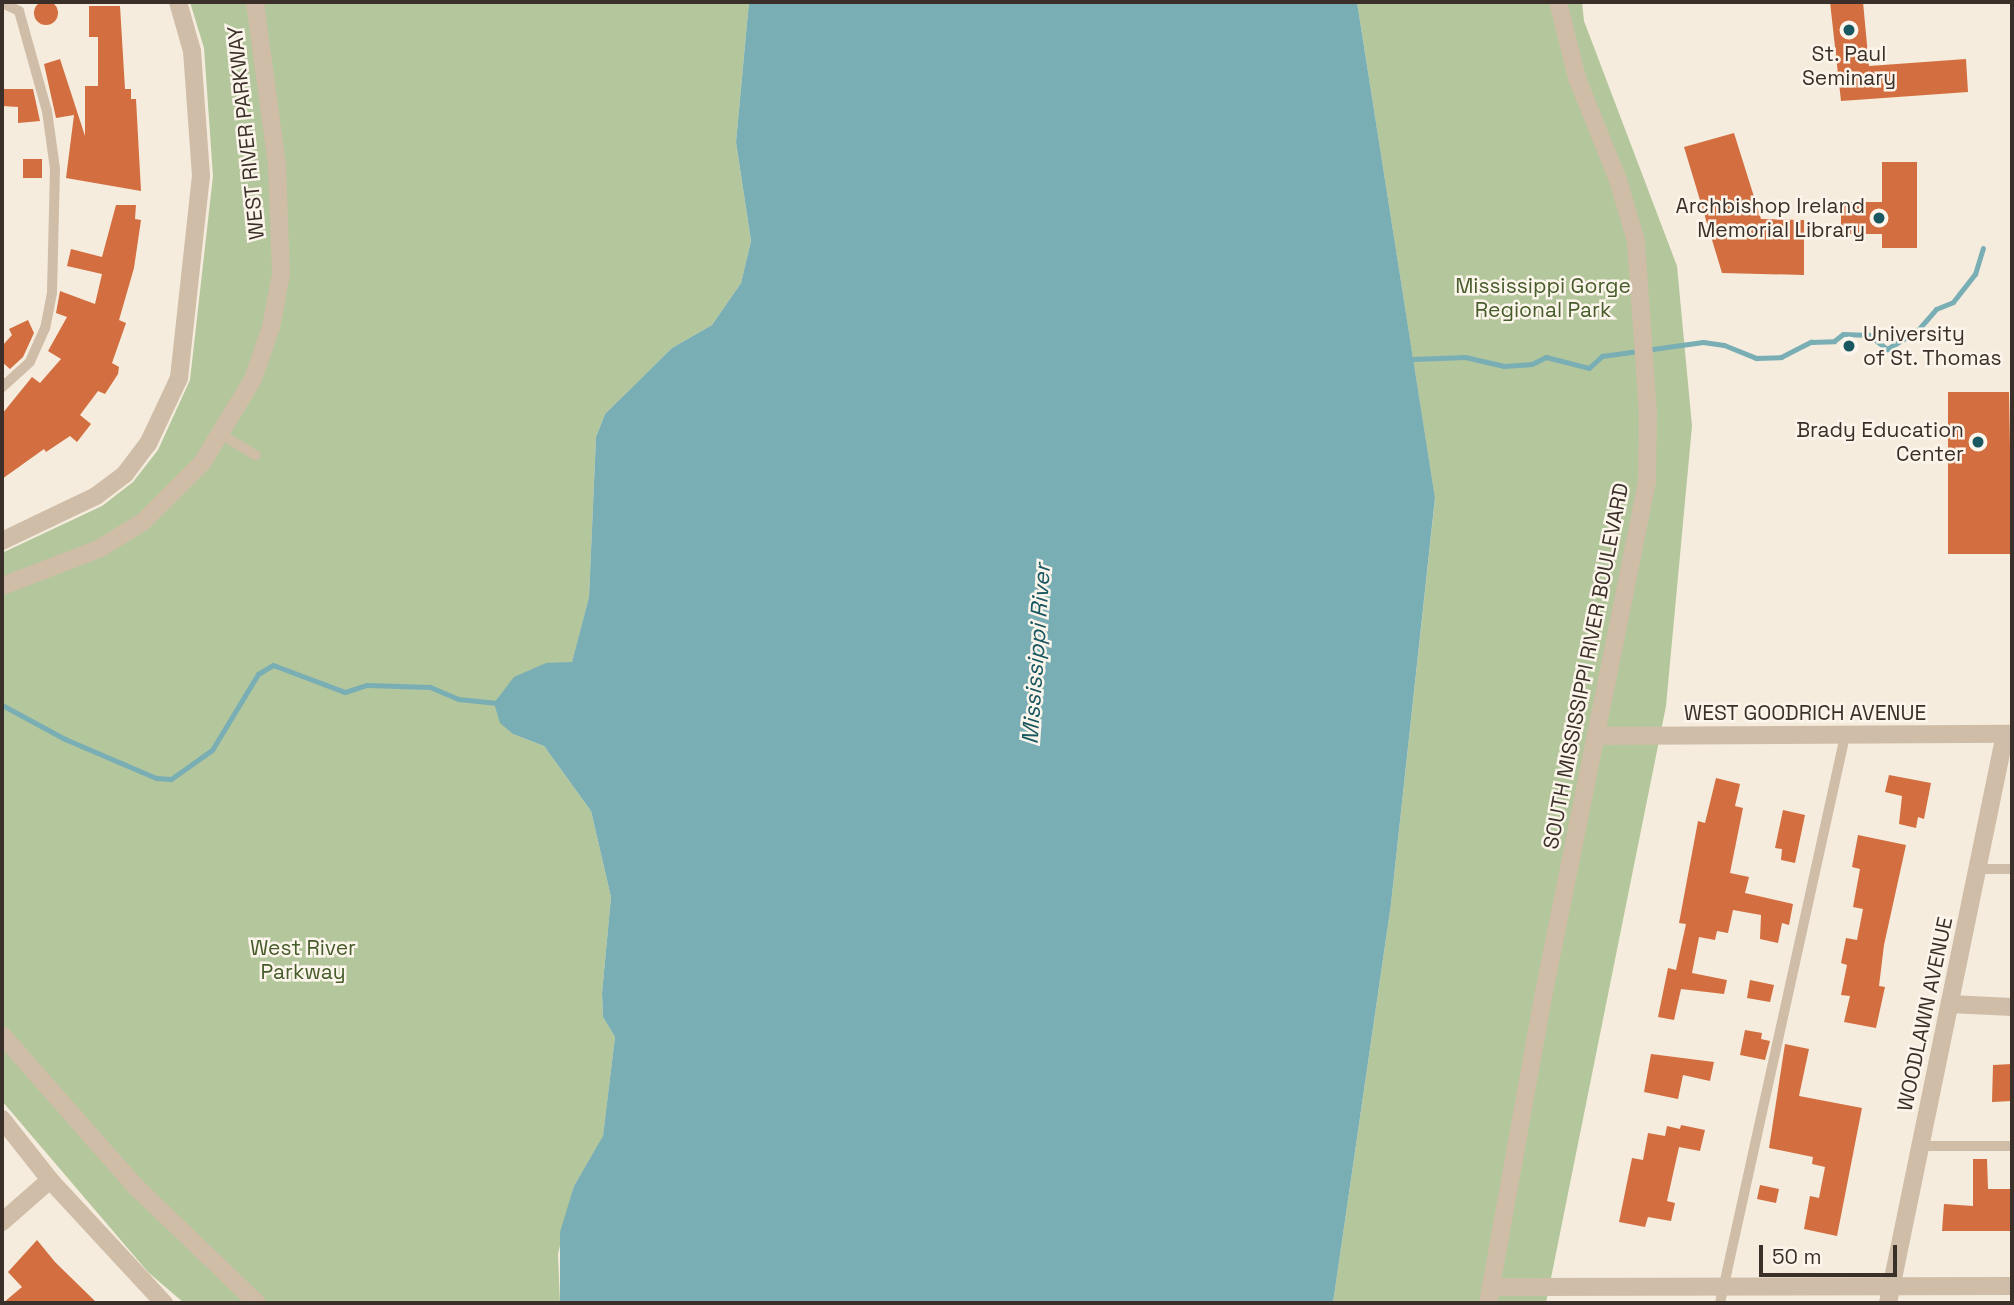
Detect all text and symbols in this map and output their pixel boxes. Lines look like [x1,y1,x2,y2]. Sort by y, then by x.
marker: St. Paul Seminary [1841,22,1857,38]
street label: WEST RIVER PARKWAY [222,25,270,241]
place label: St. Paul Seminary [1802,41,1896,91]
place label: Archbishop Ireland Memorial Library [1676,193,1865,243]
marker: Archbishop Ireland Memorial Library [1871,210,1887,226]
park label: Mississippi Gorge Regional Park [1455,273,1631,323]
place label: University of St. Thomas [1863,321,2003,371]
marker: University of St. Thomas [1841,338,1857,354]
place label: Brady Education Center [1796,417,1964,467]
marker: Brady Education Center [1970,434,1986,450]
street label: SOUTH MISSISSIPPI RIVER BOULEVARD [1538,481,1634,851]
water label: Mississippi River [1016,563,1056,745]
street label: WEST GOODRICH AVENUE [1683,700,1927,726]
street label: WOODLAWN AVENUE [1892,914,1958,1114]
park label: West River Parkway [250,935,356,985]
scale bar [1762,1232,1900,1276]
text: 50 m [1772,1243,1822,1270]

